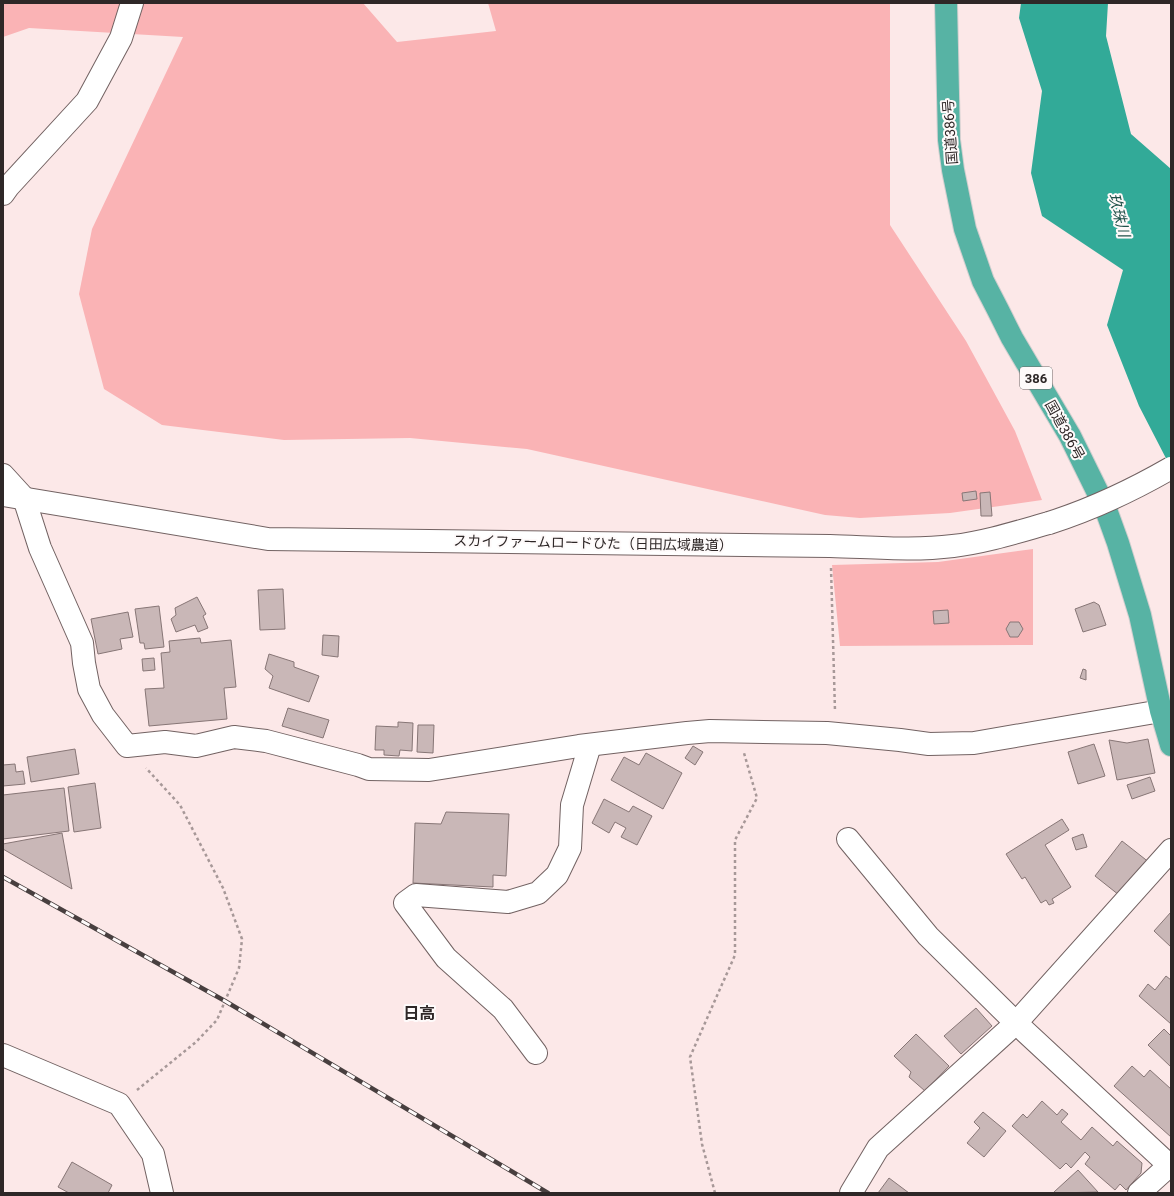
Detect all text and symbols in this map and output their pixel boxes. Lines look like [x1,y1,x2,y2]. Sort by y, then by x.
street label: 国道386号 [940,99,960,165]
water label: 玖珠川 [1105,191,1134,241]
road number: 386 [1020,367,1052,389]
street label: 国道386号 [1042,397,1088,463]
street label: スカイファームロードひた（日田広域農道） [453,533,733,553]
district label: 日高 [403,1004,435,1023]

